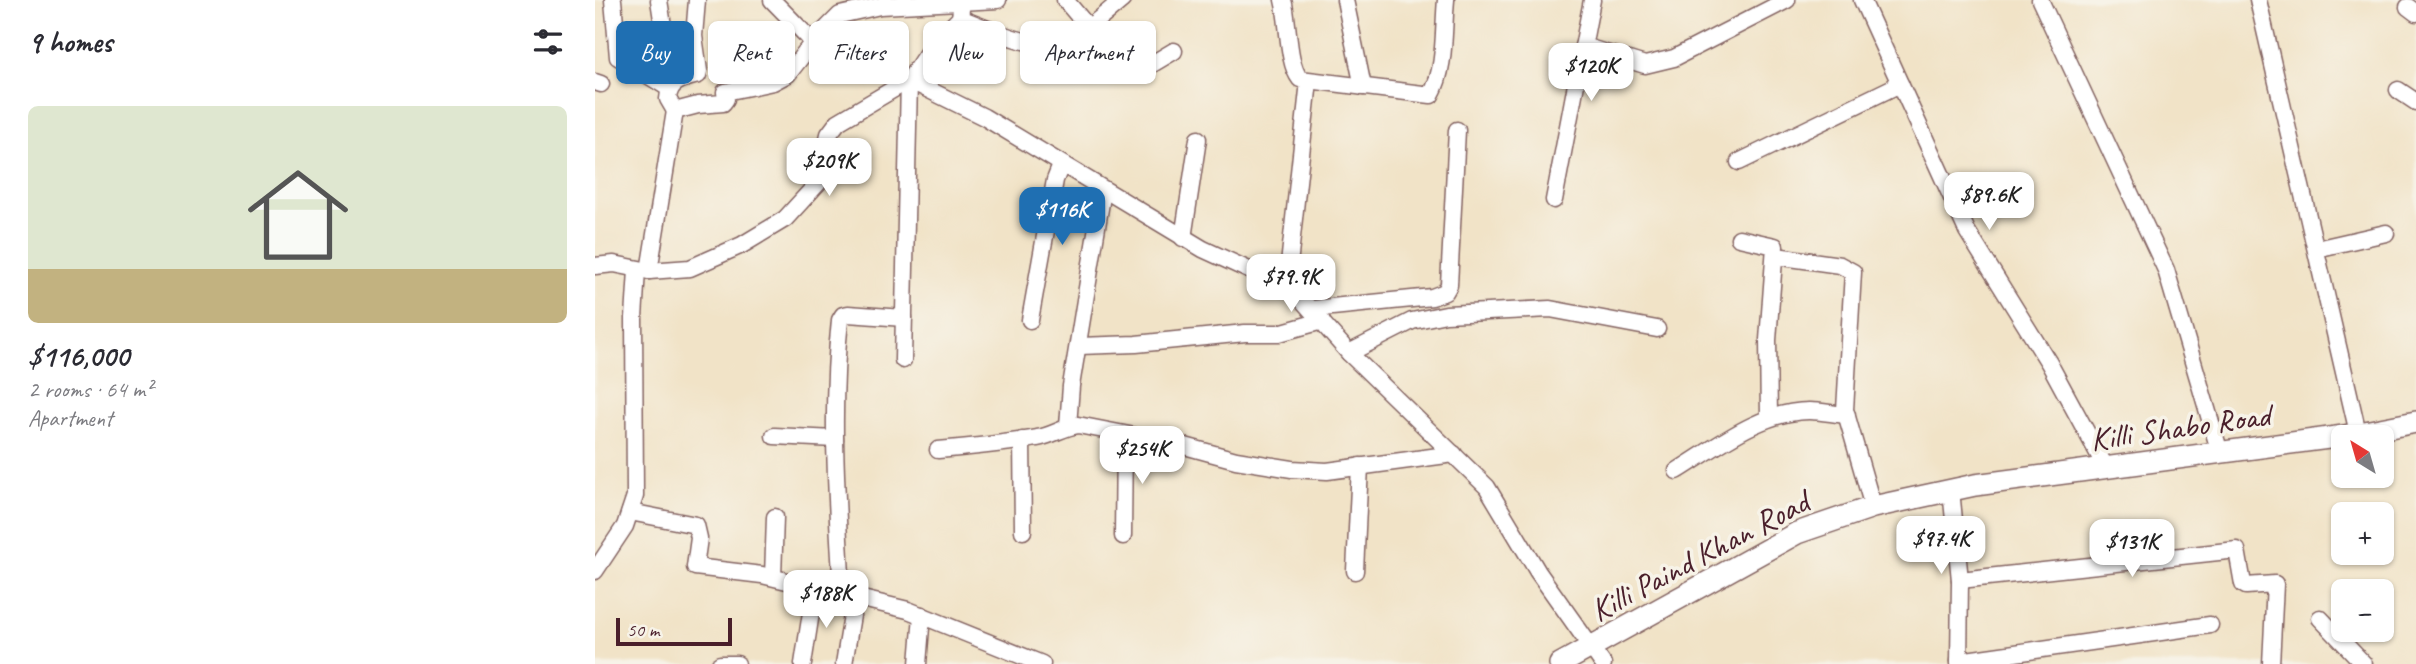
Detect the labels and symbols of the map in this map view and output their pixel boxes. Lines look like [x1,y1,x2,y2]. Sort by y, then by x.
pin: $120K [1542,43,1640,103]
pin: $209K [780,138,878,198]
pin: $89.6K [1932,173,2046,232]
pin: $116K [1013,188,1111,247]
pin: $79.9K [1234,254,1348,314]
street label: Killi Shabo Road [2088,393,2278,460]
north arrow [2331,425,2394,488]
pin: $254K [1093,426,1191,486]
street label: Killi Paind Khan Road [1583,478,1820,631]
pin: $97.4K [1884,516,1998,576]
pin: $131K [2083,520,2181,579]
pin: $188K [777,570,875,630]
scale bar [616,615,731,647]

